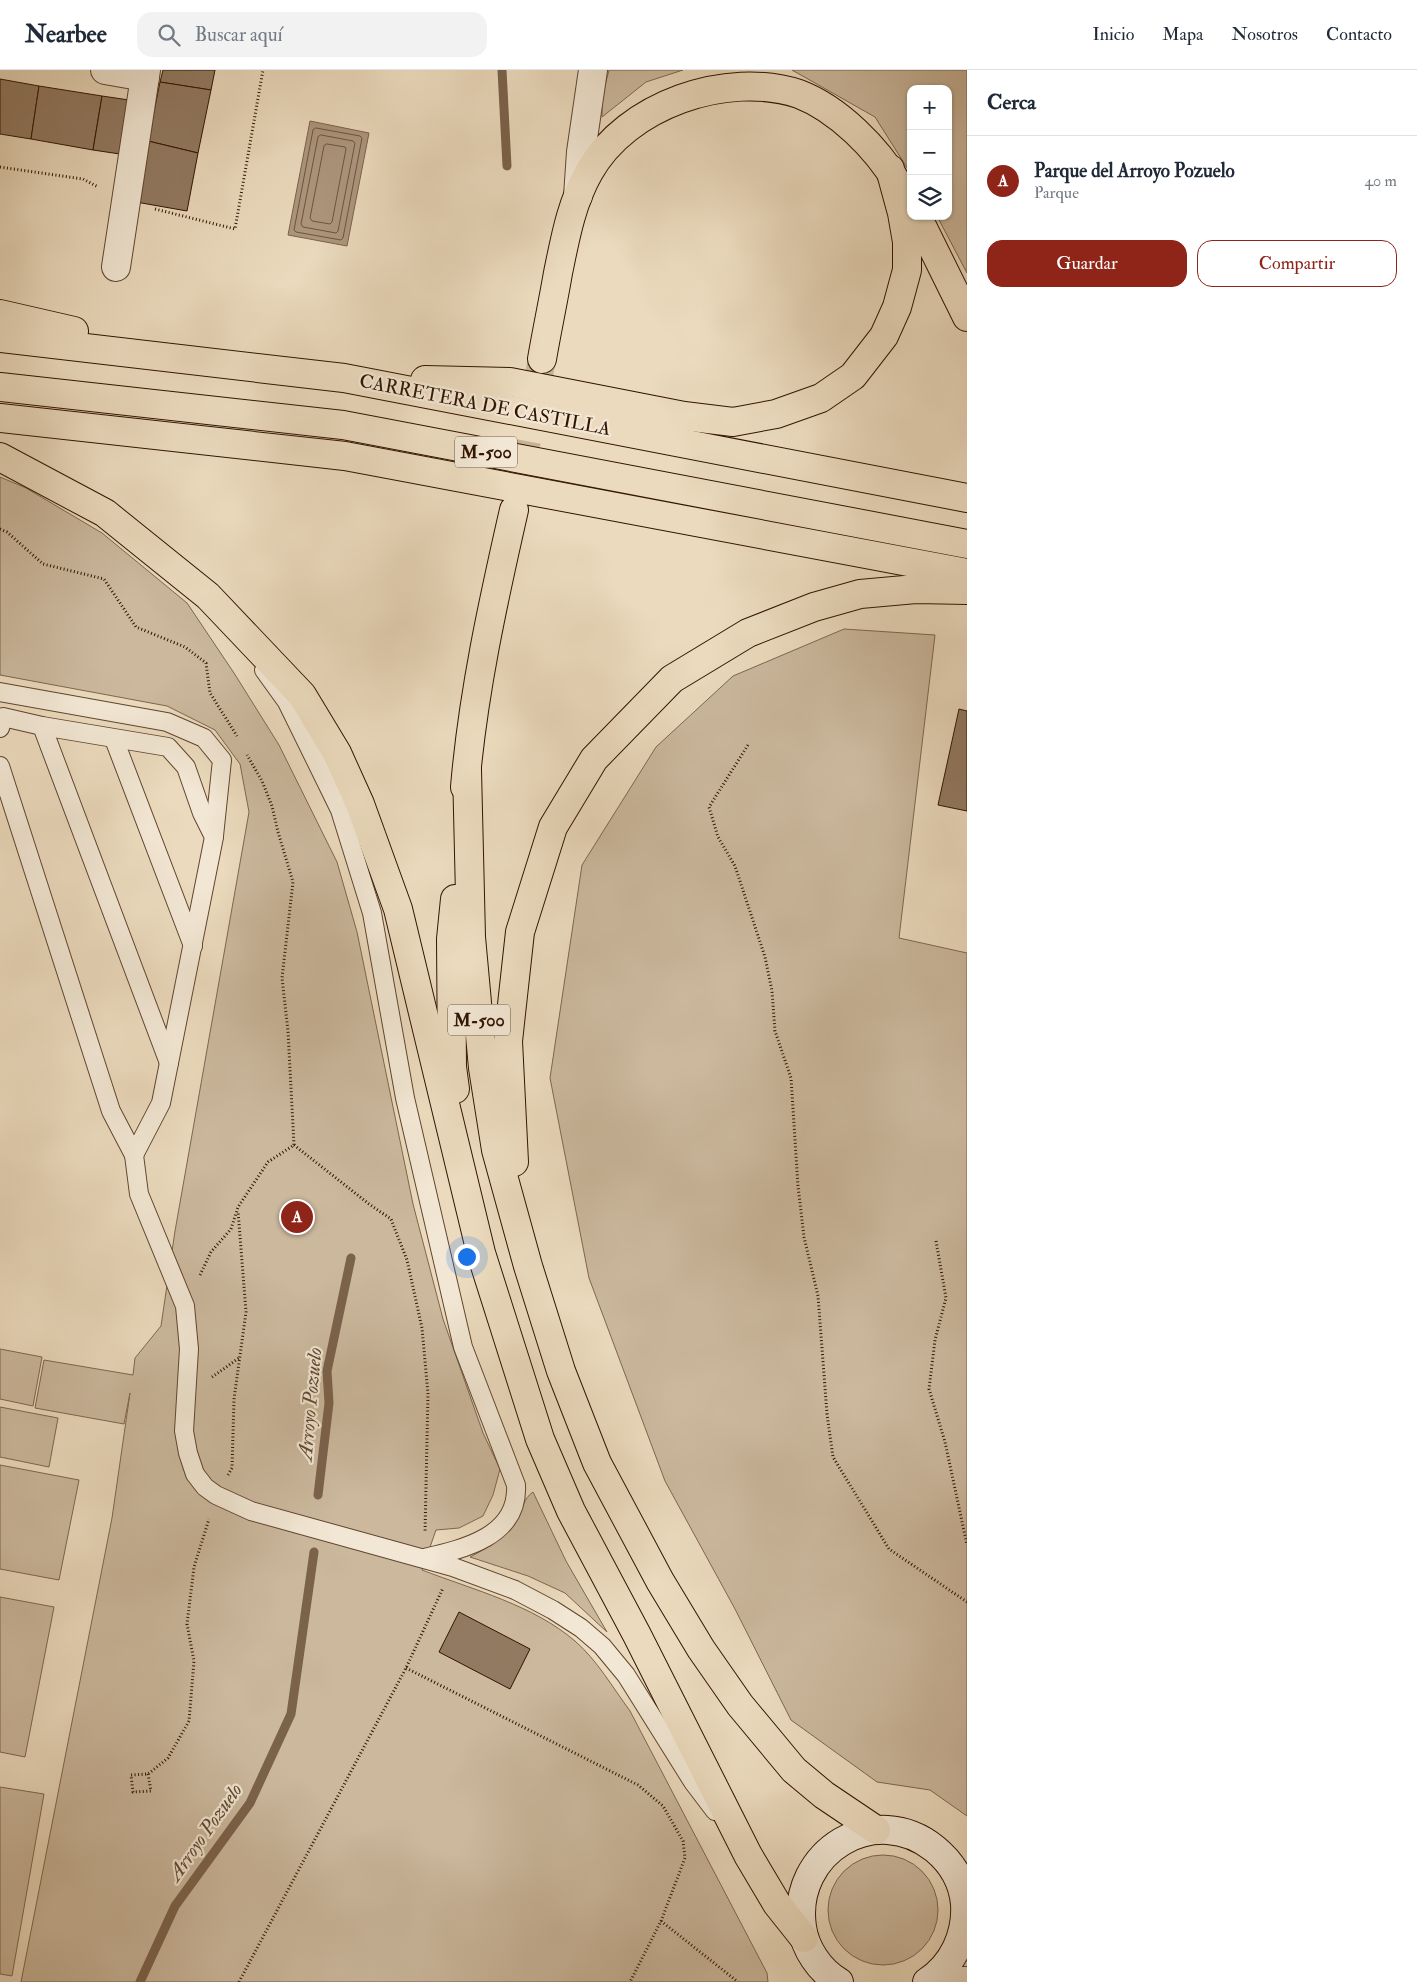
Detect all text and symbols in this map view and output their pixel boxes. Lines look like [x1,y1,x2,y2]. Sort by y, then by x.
search box [137,12,487,57]
text: Nearbee [25,19,107,50]
icon: search [155,21,183,49]
text: Buscar aquí [195,23,283,47]
text: Inicio [1092,23,1134,46]
text: Mapa [1162,23,1204,46]
text: Nosotros [1232,23,1298,46]
text: Contacto [1326,23,1392,46]
map controls [907,85,952,220]
button: + [907,85,952,130]
text: Cerca [987,89,1036,116]
button: − [907,130,952,175]
text: Parque del Arroyo Pozuelo [1034,159,1235,183]
text: A [998,171,1008,191]
text: 40 m [1364,171,1397,191]
button: layers [907,175,952,220]
text: Parque [1034,183,1079,203]
button: Guardar [987,240,1187,287]
button: Compartir [1197,240,1397,287]
street label: CARRETERA DE CASTILLA [357,369,613,441]
road number: M-500 [455,437,517,468]
road number: M-500 [448,1004,510,1036]
pin: A [281,1198,313,1236]
your location [454,1244,480,1270]
water label: Arroyo Pozuelo [292,1346,327,1464]
water label: Arroyo Pozuelo [161,1778,248,1887]

